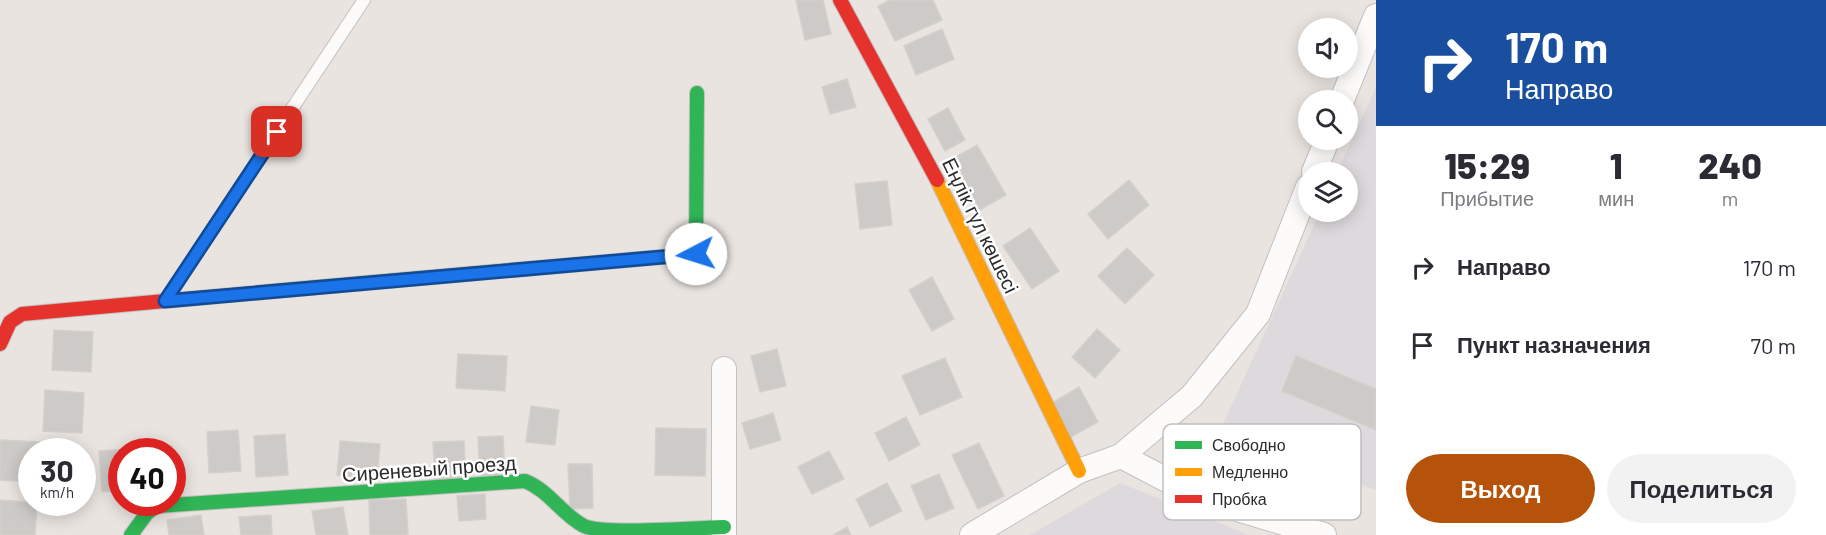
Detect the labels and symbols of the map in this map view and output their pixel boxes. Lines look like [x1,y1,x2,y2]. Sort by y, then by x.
pin [251,106,302,157]
street label: Еңлік гүл көшесі [938,153,1024,297]
position arrow [664,222,728,286]
legend [1163,424,1361,520]
text: Свободно [1212,435,1286,454]
speed limit sign: 40 [108,438,186,516]
street label: Сиреневый проезд [341,450,517,486]
text: Медленно [1212,462,1288,481]
text: Пробка [1212,489,1267,508]

